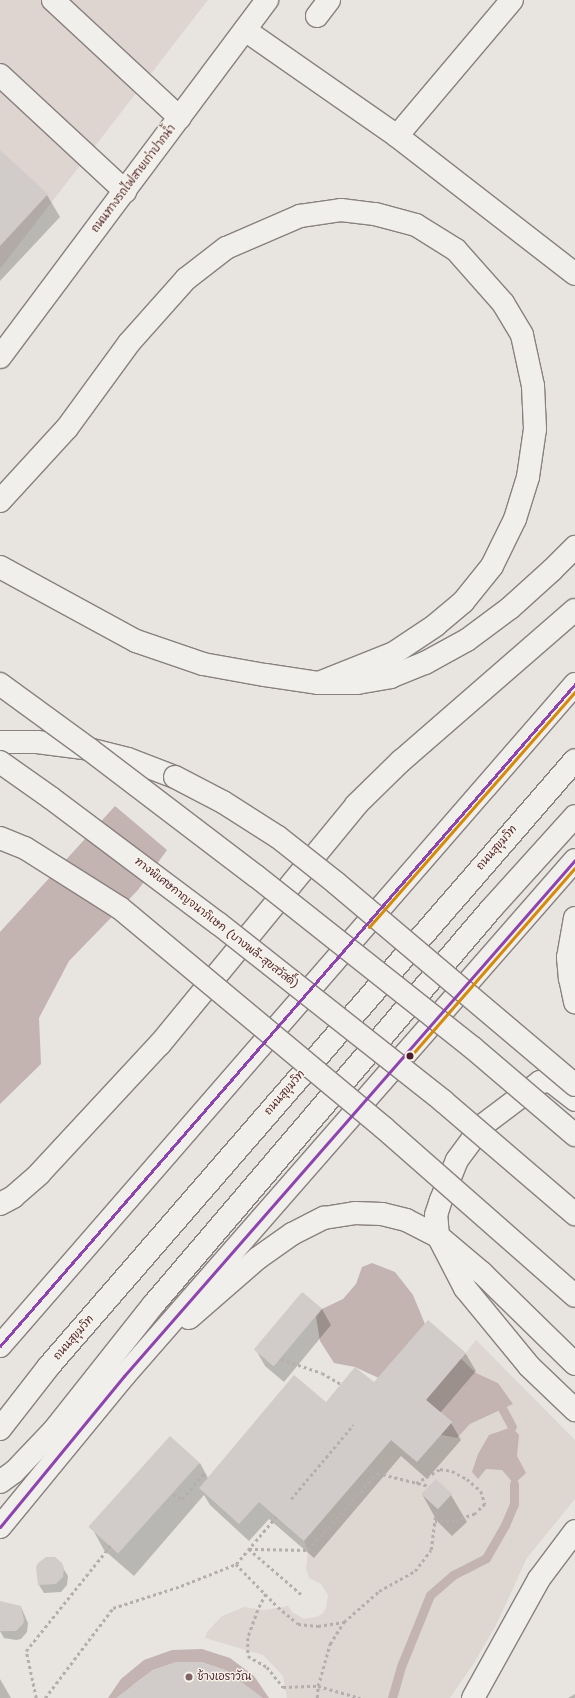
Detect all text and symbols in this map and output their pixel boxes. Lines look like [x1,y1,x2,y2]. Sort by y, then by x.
street label: ถนนทางรถไฟสายเก่าปากน้ำ [89,122,179,236]
street label: ถนนสุขุมวิท [474,823,520,873]
street label: ทางพิเศษกาญจนาภิเษก (บางพลี-สุขสวัสดิ์) [131,855,301,991]
unlabelled marker [405,1051,415,1061]
street label: ถนนสุขุมวิท [262,1068,308,1118]
street label: ถนนสุขุมวิท [51,1313,97,1363]
place label: ช้างเอราวัณ [197,1670,251,1684]
marker: ช้างเอราวัณ [184,1672,194,1682]

